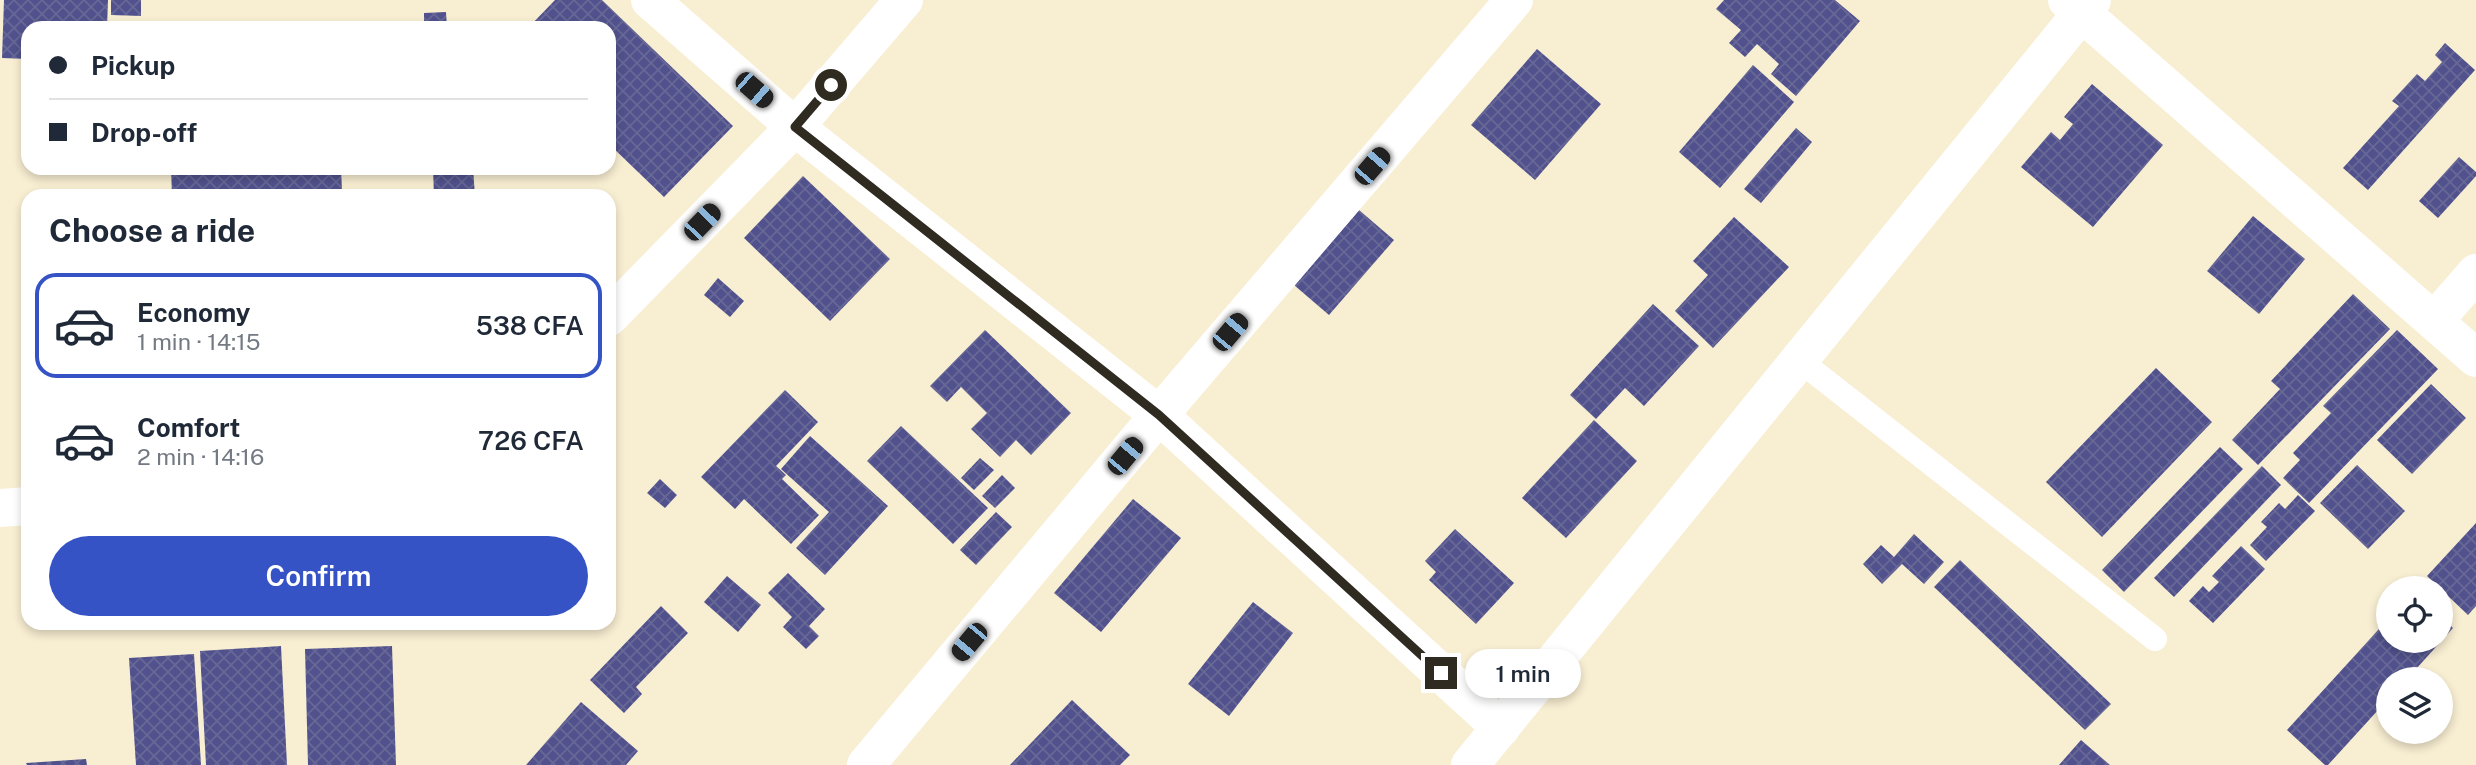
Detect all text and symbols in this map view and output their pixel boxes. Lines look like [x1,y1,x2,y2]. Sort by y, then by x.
text: Pickup [91,50,175,81]
car [732,68,777,112]
route start [815,69,847,101]
text: Drop-off [91,117,197,148]
car [1351,143,1394,189]
car [680,200,725,244]
text: Choose a ride [49,212,255,249]
icon: car [53,294,116,357]
text: Economy [137,297,250,328]
car [1209,309,1252,355]
text: 538 CFA [476,310,584,341]
text: 1 min · 14:15 [137,328,260,355]
icon: car [53,409,116,472]
text: Comfort [137,412,240,443]
text: 726 CFA [478,425,584,456]
car [1104,433,1147,479]
text: 2 min · 14:16 [137,443,264,470]
button: Confirm [49,536,588,616]
map controls [2376,576,2453,744]
button: locate [2376,576,2453,653]
car [948,619,991,665]
callout: 1 min [1466,648,1581,698]
route end [1425,657,1457,689]
text: 1 min [1496,660,1550,687]
button: layers [2376,667,2453,744]

